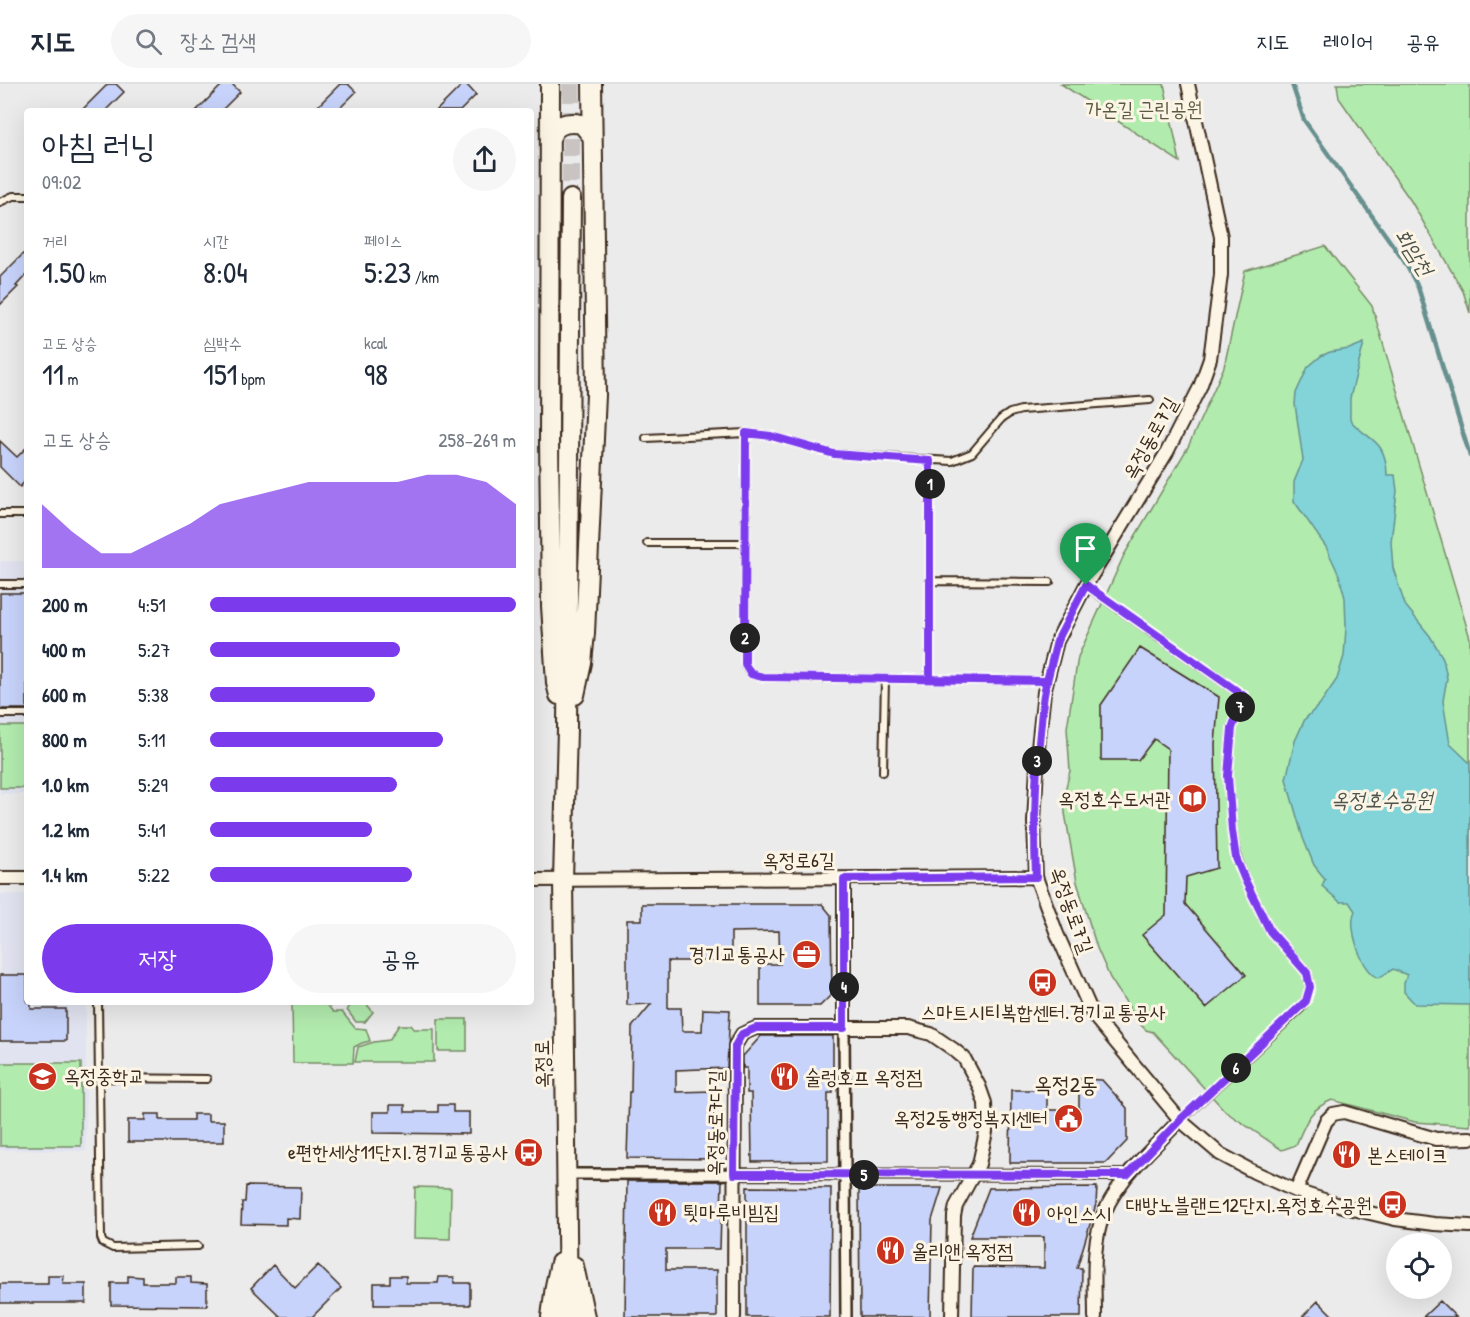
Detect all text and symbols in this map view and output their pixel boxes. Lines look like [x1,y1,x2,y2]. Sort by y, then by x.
search box [111,14,531,68]
text: 지도 [30,22,75,60]
icon: search [132,25,165,58]
text: 장소 검색 [180,26,256,56]
text: 지도 [1256,27,1290,56]
text: 레이어 [1323,27,1373,56]
text: 공유 [1406,27,1440,56]
park label: 가온길 근린공원 [1085,95,1203,122]
text: 아침 러닝 [42,123,156,167]
button: share [453,128,516,191]
text: 09:02 [42,168,81,195]
water label: 회암천 [1388,223,1442,283]
text: 거리 [42,230,68,252]
text: 시간 [203,230,229,252]
text: 페이스 [364,230,403,252]
text: 1.50 [42,252,85,292]
text: 8:04 [203,252,248,292]
text: 5:23 [364,252,411,292]
text: km [85,266,107,288]
text: /km [411,266,439,288]
text: 고도 상승 [42,332,97,354]
text: 심박수 [203,332,242,354]
text: kcal [364,332,387,354]
text: 11 [42,354,64,394]
text: 151 [203,354,237,394]
text: 98 [364,354,388,394]
text: m [64,368,78,390]
text: bpm [237,368,266,390]
street label: 옥정동로7길 [1116,392,1183,484]
text: 고도 상승 [42,426,111,453]
text: 258–269 m [438,426,516,453]
pin: 1 [915,469,945,499]
text: 1 [927,473,933,495]
pin [1060,523,1111,585]
icon: arrive [1069,532,1102,565]
text: 200 m [42,591,87,618]
text: 4:51 [138,591,166,618]
pin: 2 [730,623,760,653]
text: 2 [741,627,749,649]
text: 400 m [42,636,86,663]
text: 5:27 [138,636,170,663]
text: 600 m [42,681,86,708]
text: 5:38 [138,681,169,708]
pin: 7 [1225,692,1255,722]
text: 7 [1236,696,1244,718]
text: 800 m [42,726,87,753]
text: 5:11 [138,726,166,753]
pin: 3 [1022,746,1052,776]
text: 3 [1033,750,1041,772]
text: 1.0 km [42,771,89,798]
text: 5:29 [138,771,168,798]
library icon: 옥정호수도서관 [1176,783,1208,815]
place label: 옥정호수도서관 [1058,785,1171,812]
water label: 옥정호수공원 [1331,785,1435,814]
text: 1.2 km [42,816,89,843]
text: 5:41 [138,816,166,843]
street label: 옥정로6길 [763,846,835,873]
text: 1.4 km [42,861,88,888]
text: 5:22 [138,861,170,888]
street label: 옥정동로7길 [1044,863,1101,957]
button: 저장 [42,924,273,993]
button: 공유 [285,924,516,993]
office icon: 경기교통공사 [790,938,822,970]
place label: 경기교통공사 [688,940,785,967]
bus stop icon: 스마트시티복합센터.경기교통공사 [1027,966,1059,998]
pin: 4 [829,972,859,1002]
text: 4 [841,976,847,998]
place label: 스마트시티복합센터.경기교통공사 [920,998,1166,1025]
street label: 옥정로 [528,1040,555,1088]
pin: 6 [1221,1053,1251,1083]
text: 6 [1233,1057,1239,1079]
school or university icon: 옥정중학교 [27,1060,59,1092]
restaurant icon: 술렁호프 옥정점 [768,1061,800,1093]
place label: 옥정중학교 [64,1062,144,1089]
place label: 술렁호프 옥정점 [805,1063,922,1090]
district label: 옥정2동 [1034,1069,1098,1099]
street label: 옥정동로7다길 [700,1070,729,1176]
public building icon: 옥정2동행정복지센터 [1053,1102,1085,1134]
place label: 옥정2동행정복지센터 [894,1104,1048,1131]
bus stop icon: e편한세상11단지.경기교통공사 [513,1136,545,1168]
place label: e편한세상11단지.경기교통공사 [288,1138,508,1165]
restaurant icon: 본스테이크 [1330,1139,1362,1171]
place label: 본스테이크 [1367,1141,1447,1168]
pin: 5 [849,1160,879,1190]
text: 5 [861,1164,867,1186]
bus stop icon: 대방노블랜드12단지.옥정호수공원 [1377,1189,1409,1221]
place label: 대방노블랜드12단지.옥정호수공원 [1126,1191,1372,1218]
restaurant icon: 툇마루비빔집 [646,1196,678,1228]
restaurant icon: 아인스시 [1010,1197,1042,1229]
place label: 툇마루비빔집 [683,1198,780,1225]
place label: 아인스시 [1047,1199,1111,1226]
map controls [1386,1233,1452,1299]
button: locate [1386,1233,1452,1299]
restaurant icon: 올리앤 옥정점 [875,1235,907,1267]
place label: 올리앤 옥정점 [912,1237,1013,1264]

